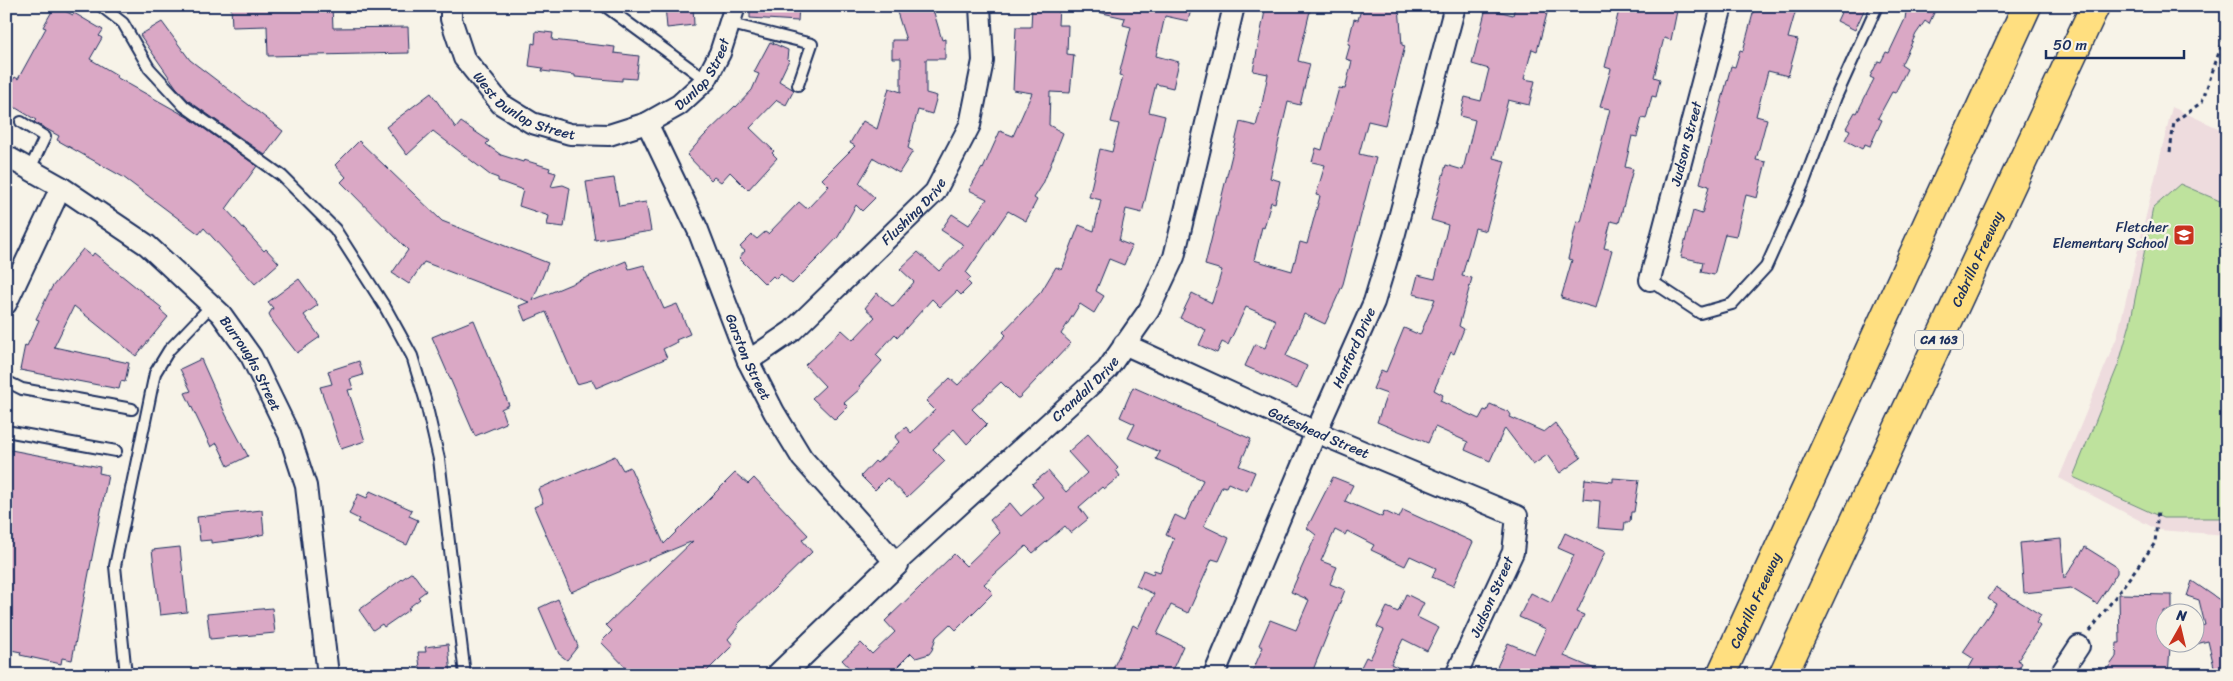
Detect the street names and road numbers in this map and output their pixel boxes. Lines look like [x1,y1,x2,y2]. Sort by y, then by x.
street label: Dunlop Street [668,34,737,117]
street label: West Dunlop Street [467,65,575,147]
street label: Judson Street [1662,97,1709,190]
street label: Flushing Drive [875,173,953,251]
street label: Cabrillo Freeway [1944,206,2011,311]
street label: Hanford Drive [1325,303,1383,392]
street label: Burroughs Street [213,310,289,416]
street label: Garston Street [718,310,778,405]
road number: CA 163 [1915,330,1963,350]
street label: Crandall Drive [1045,351,1126,428]
street label: Gateshead Street [1264,399,1373,466]
street label: Cabrillo Freeway [1722,548,1788,653]
street label: Judson Street [1463,551,1522,643]

